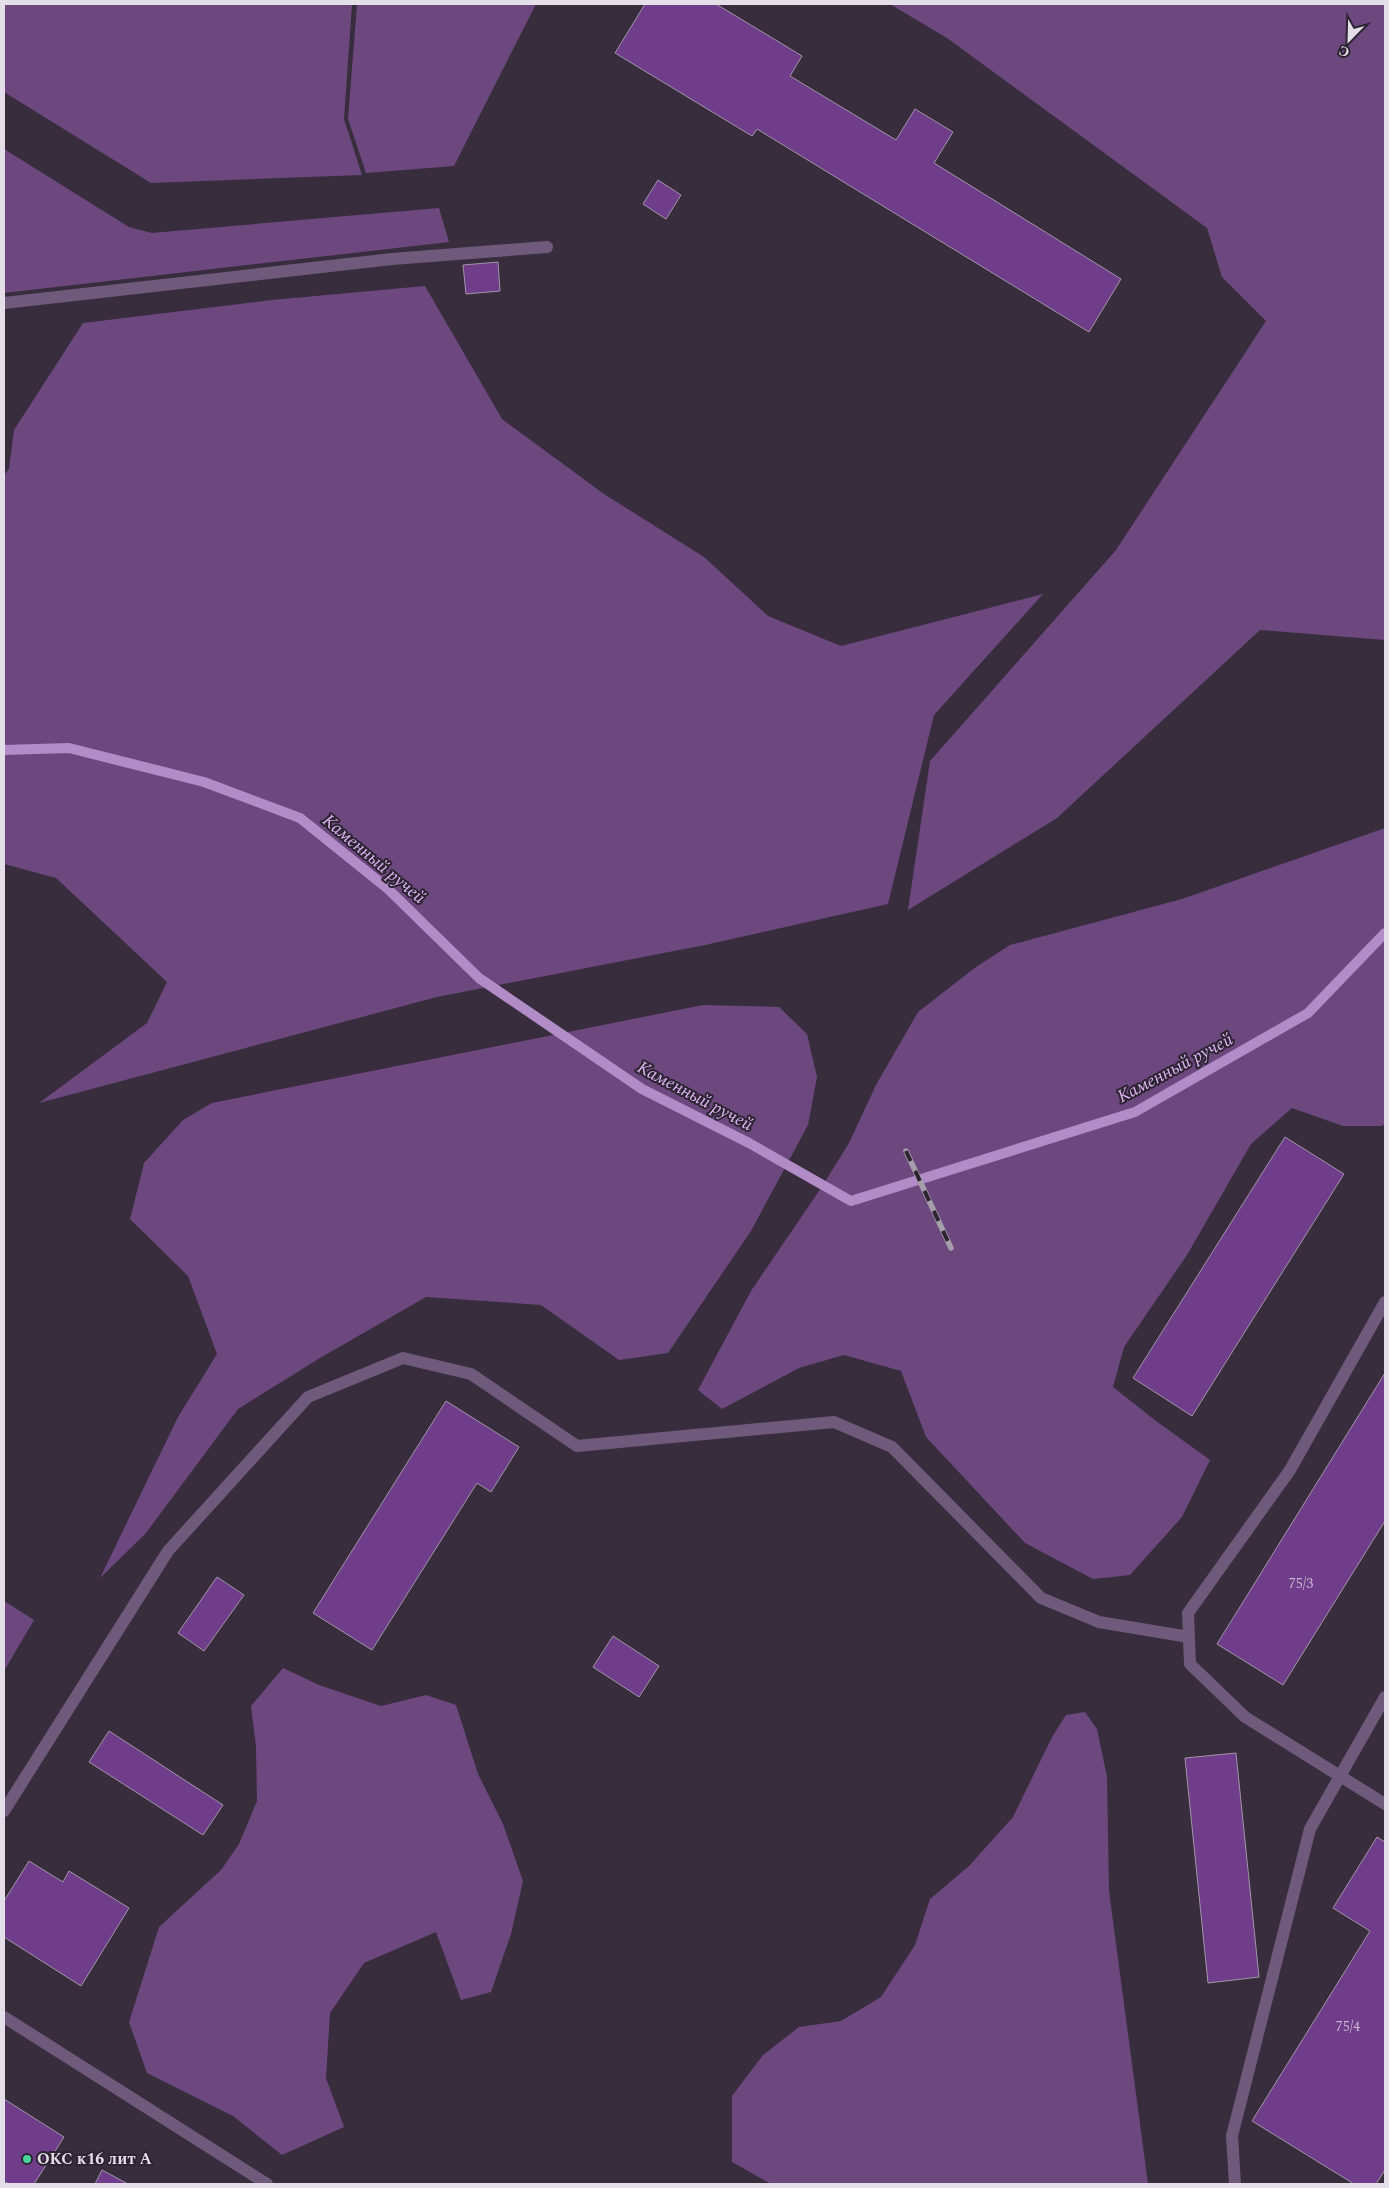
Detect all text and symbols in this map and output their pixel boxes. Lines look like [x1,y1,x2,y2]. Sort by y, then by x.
north arrow [1324,15,1374,65]
text: С [1335,40,1353,63]
water label: Каменный ручей [316,808,432,911]
water label: Каменный ручей [1112,1026,1238,1110]
water label: Каменный ручей [632,1054,758,1138]
house number: 75/3 [1289,1573,1313,1594]
house number: 75/4 [1336,2016,1360,2037]
place label: ОКС к16 лит А [37,2147,152,2171]
marker: ОКС к16 лит А [21,2153,33,2165]

